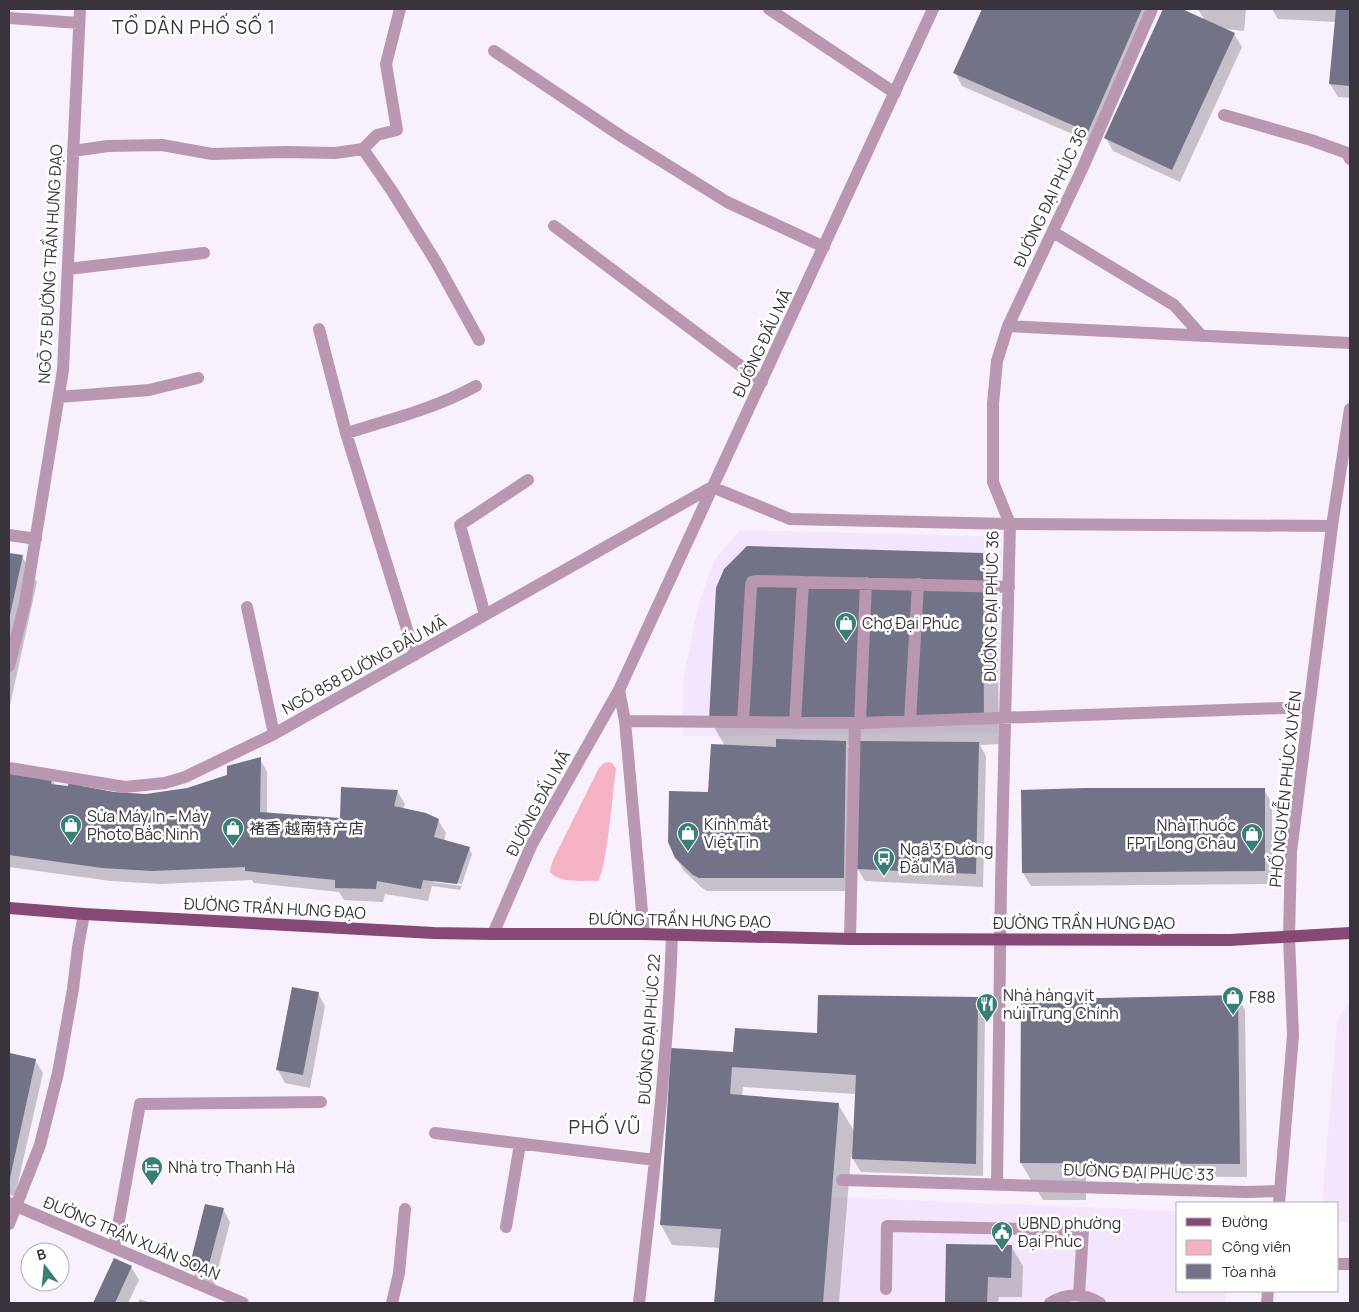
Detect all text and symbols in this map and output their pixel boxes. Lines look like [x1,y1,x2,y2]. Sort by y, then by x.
district label: TỔ DÂN PHỐ SỐ 1 [112,12,276,40]
street label: ĐƯỜNG ĐẠI PHÚC 36 [1008,124,1092,270]
street label: NGÕ 75 ĐƯỜNG TRẦN HƯNG ĐẠO [32,143,67,384]
street label: ĐƯỜNG ĐẤU MÃ [726,285,797,401]
street label: ĐƯỜNG ĐẠI PHÚC 36 [979,530,1003,682]
street label: NGÕ 858 ĐƯỜNG ĐẤU MÃ [277,610,450,719]
shop icon: Chợ Đại Phúc [834,611,858,642]
place label: Chợ Đại Phúc [862,612,960,634]
street label: PHỐ NGUYỄN PHÚC XUYÊN [1263,690,1306,888]
street label: ĐƯỜNG ĐẤU MÃ [500,746,575,860]
place label: Sửa Máy In - Máy Photo Bắc Ninh [87,805,209,845]
shop icon: Sửa Máy In - Máy Photo Bắc Ninh [59,813,83,844]
place label: Kính mắt Việt Tin [704,813,768,853]
place label: Nhà Thuốc FPT Long Châu [1127,814,1236,854]
shop icon: 褚香 越南特产店 [221,816,245,847]
place label: 褚香 越南特产店 [249,817,364,839]
shop icon: Kính mắt Việt Tin [676,821,700,852]
shop icon: Nhà Thuốc FPT Long Châu [1240,822,1264,853]
place label: Ngã 3 Đường Đấu Mã [900,838,993,878]
bus stop icon: Ngã 3 Đường Đấu Mã [872,846,896,877]
street label: ĐƯỜNG TRẦN HƯNG ĐẠO [183,891,367,924]
street label: ĐƯỜNG TRẦN HƯNG ĐẠO [589,906,772,933]
street label: ĐƯỜNG TRẦN HƯNG ĐẠO [993,911,1175,934]
street label: ĐƯỜNG ĐẠI PHÚC 22 [633,953,665,1105]
place label: Nhà hàng vịt núi Trung Chính [1003,984,1119,1024]
shop icon: F88 [1221,985,1245,1016]
place label: F88 [1249,986,1276,1008]
restaurant icon: Nhà hàng vịt núi Trung Chính [975,992,999,1023]
district label: PHỐ VŨ [569,1112,641,1140]
hotel icon: Nhà trọ Thanh Hà [140,1155,164,1186]
place label: Nhà trọ Thanh Hà [168,1156,295,1178]
street label: ĐƯỜNG ĐẠI PHÚC 33 [1063,1158,1215,1186]
street label: ĐƯỜNG TRẦN XUÂN SOẠN [40,1190,224,1285]
legend [1176,1202,1339,1292]
text: Đường [1222,1211,1268,1232]
place label: UBND phường Đại Phúc [1018,1212,1121,1252]
public building icon: UBND phường Đại Phúc [990,1220,1014,1251]
text: Công viên [1222,1236,1291,1257]
north arrow [20,1242,70,1292]
text: B [34,1244,48,1264]
text: Tòa nhà [1222,1261,1276,1282]

